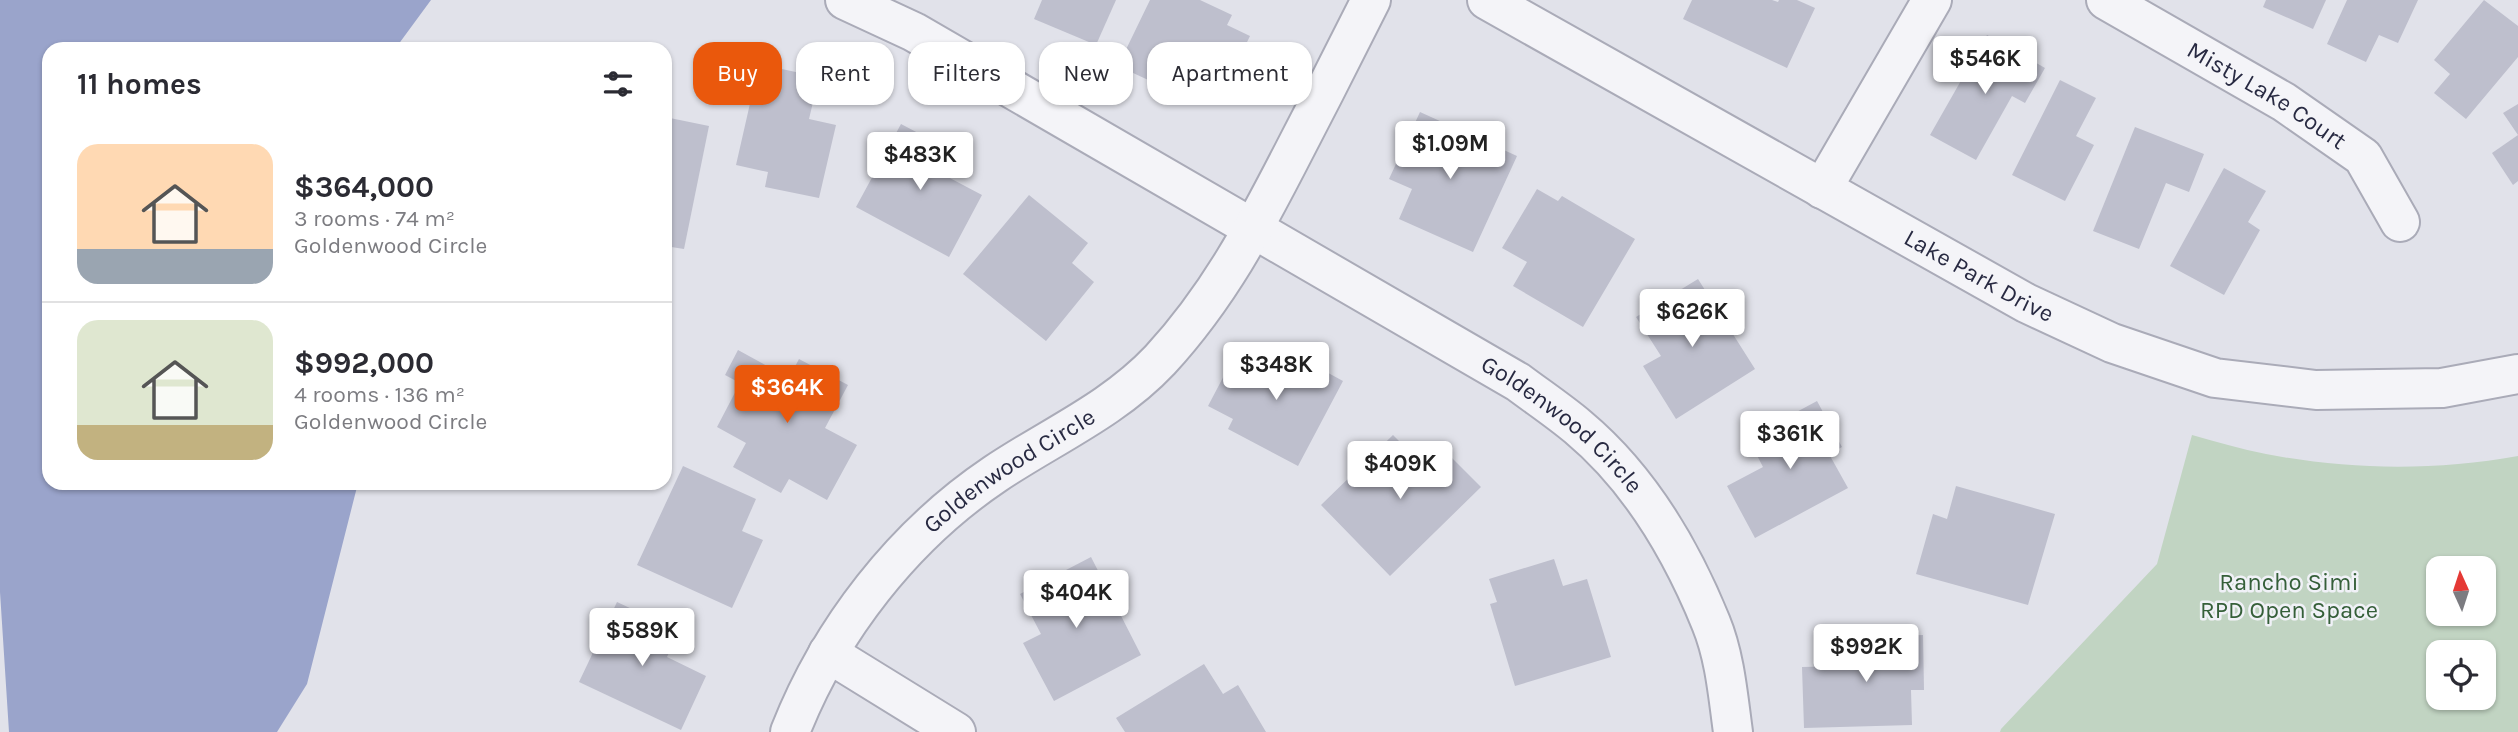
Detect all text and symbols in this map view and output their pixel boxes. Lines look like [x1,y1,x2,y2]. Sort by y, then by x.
pin: $546K [1936,36,2034,96]
street label: Misty Lake Court [2182,36,2352,155]
chip: Buy [693,42,782,105]
chip: Rent [796,42,894,105]
chip: Filters [908,42,1025,105]
chip: New [1039,42,1133,105]
chip: Apartment [1147,42,1312,105]
text: $546K [1949,45,2021,72]
icon: filters [599,65,637,103]
text: 11 homes [77,66,202,102]
pin: $1.09M [1393,122,1507,181]
text: $1.09M [1411,130,1489,157]
pin: $483K [871,132,969,192]
text: $483K [883,141,957,168]
text: $364,000 [294,169,434,205]
icon: home [133,172,217,256]
text: 3 rooms · 74 m² [294,205,455,232]
street label: Lake Park Drive [1899,223,2058,328]
text: Goldenwood Circle [294,232,487,259]
pin: $626K [1643,290,1741,349]
text: $626K [1656,298,1728,325]
pin: $348K [1227,342,1325,402]
text: $992,000 [294,345,434,381]
icon: home [133,348,217,432]
street label: Goldenwood Circle [1476,350,1649,499]
text: $348K [1239,351,1313,378]
pin: $364K [738,366,836,425]
text: $364K [751,374,823,401]
text: 4 rooms · 136 m² [294,381,465,408]
street label: Goldenwood Circle [917,402,1100,539]
text: Goldenwood Circle [294,408,487,435]
pin: $361K [1741,412,1839,471]
text: $361K [1756,420,1824,447]
pin: $409K [1351,442,1449,501]
text: $409K [1363,450,1437,477]
north arrow [2426,556,2496,626]
map controls [2426,556,2496,710]
park label: Rancho Simi RPD Open Space [2200,568,2378,624]
pin: $404K [1027,570,1125,630]
text: $404K [1040,579,1112,606]
pin: $589K [593,608,691,668]
text: $589K [605,617,679,644]
pin: $992K [1817,624,1915,684]
text: $992K [1830,633,1902,660]
button: locate [2426,640,2496,710]

